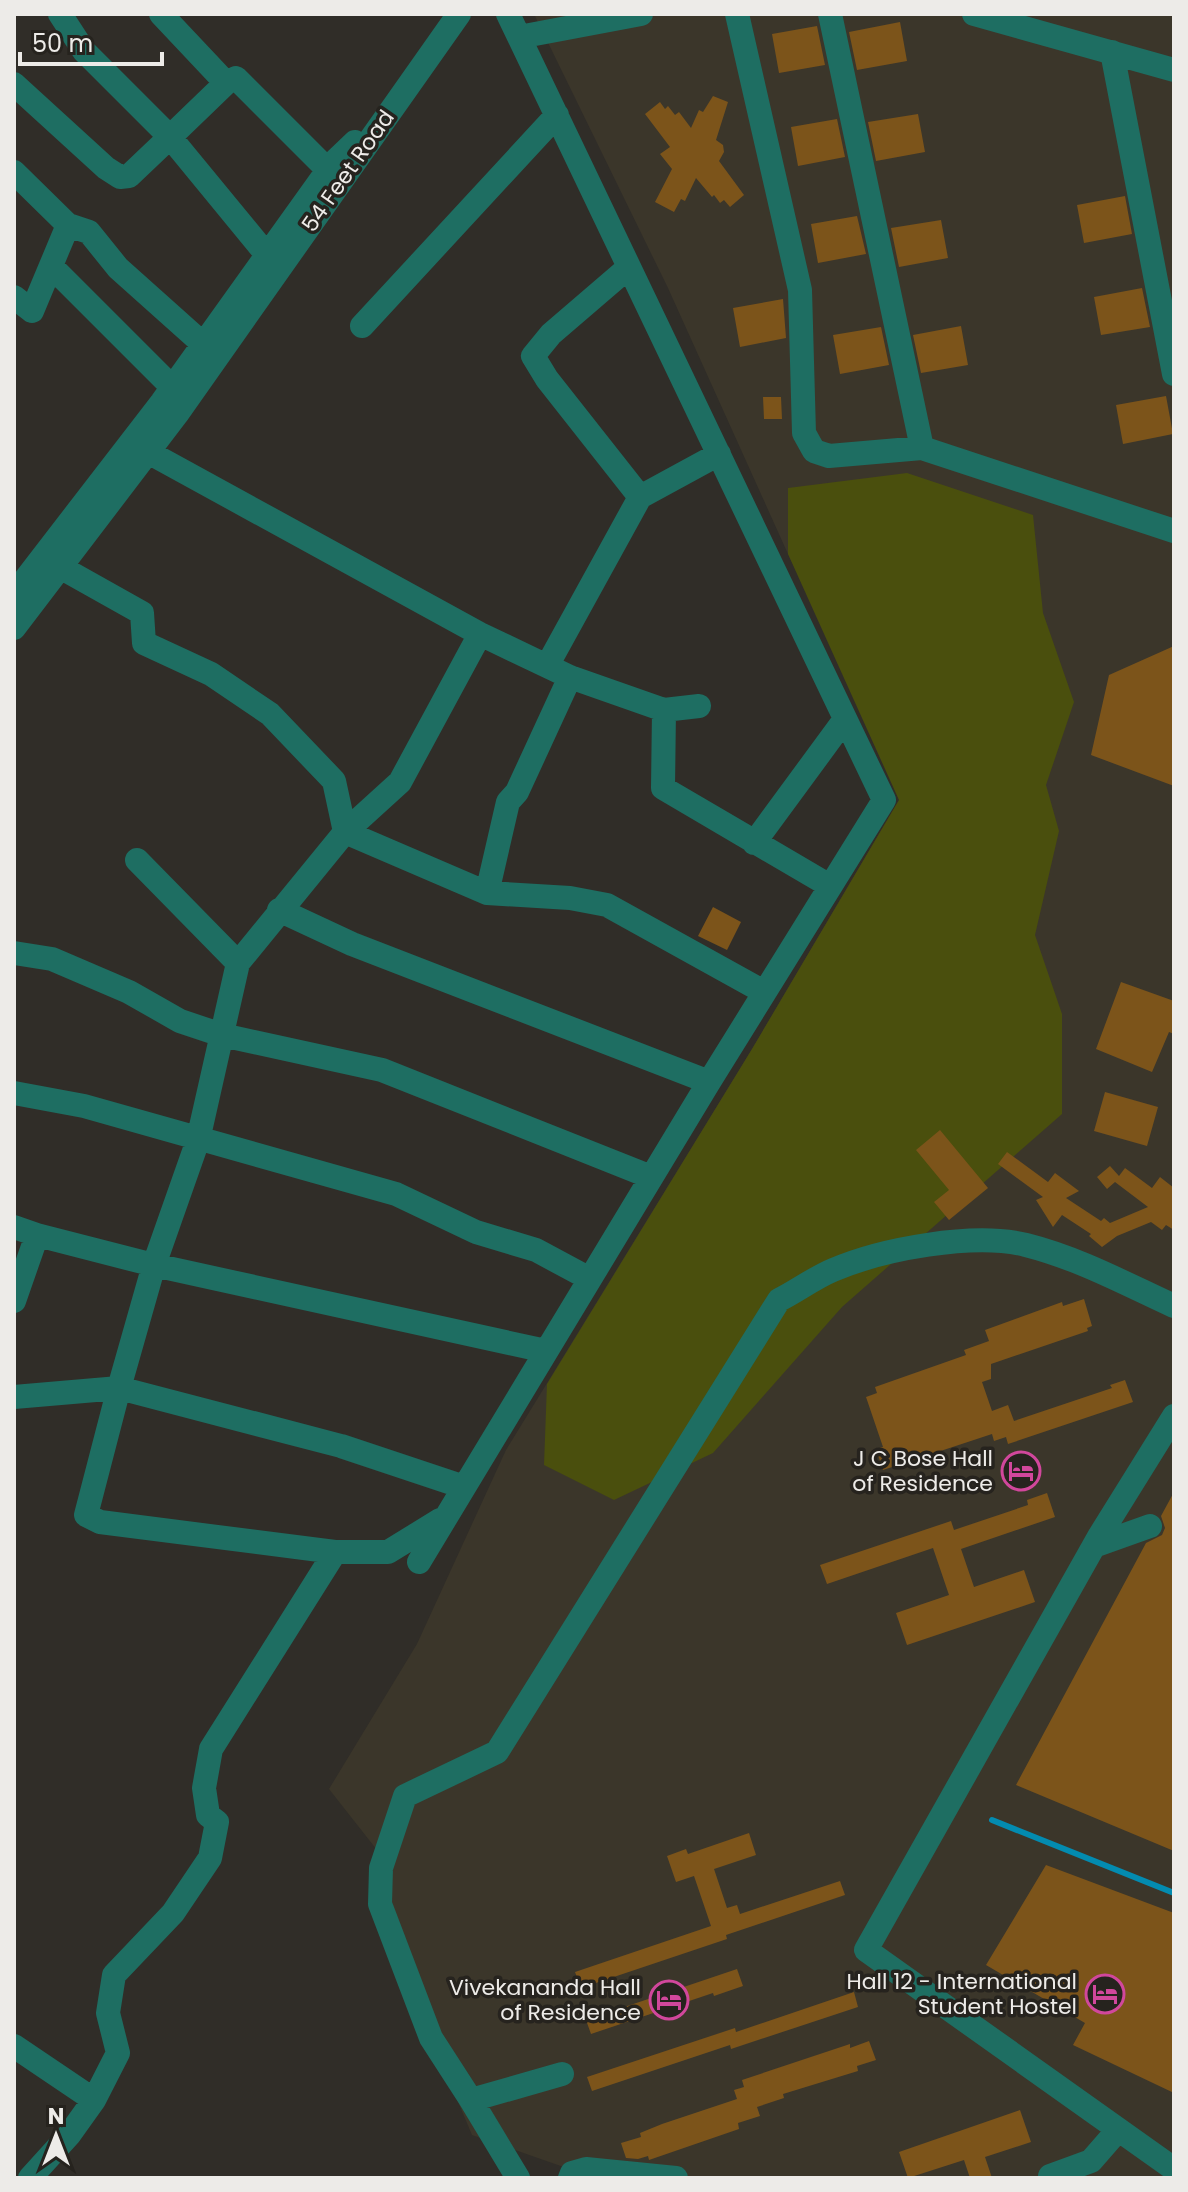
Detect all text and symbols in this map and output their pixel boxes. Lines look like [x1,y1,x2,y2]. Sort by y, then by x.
scale bar [20,16,162,66]
text: 50 m [32,27,93,60]
street label: 54 Feet Road [294,104,402,238]
place label: J C Bose Hall of Residence [852,1443,993,1499]
hotel icon: J C Bose Hall of Residence [1000,1450,1042,1492]
place label: Hall 12 - International Student Hostel [846,1966,1077,2022]
place label: Vivekananda Hall of Residence [449,1972,641,2028]
hotel icon: Hall 12 - International Student Hostel [1084,1973,1126,2015]
hotel icon: Vivekananda Hall of Residence [648,1979,690,2021]
north arrow [16,2096,96,2176]
text: N [48,2101,64,2132]

